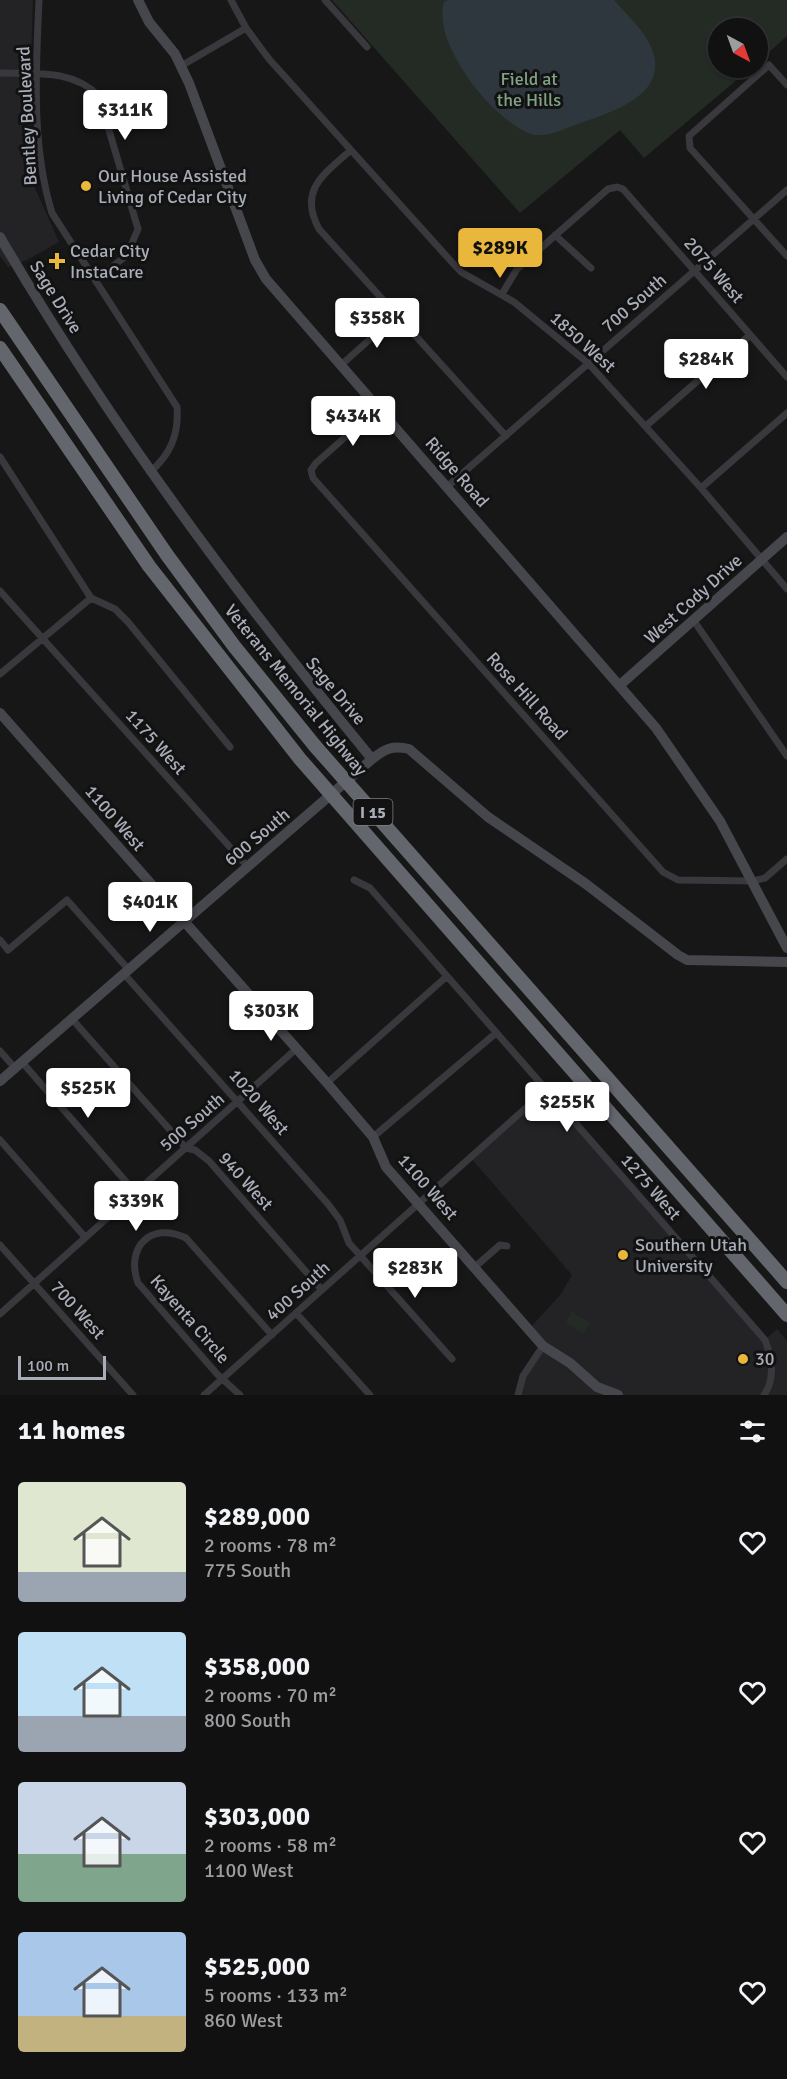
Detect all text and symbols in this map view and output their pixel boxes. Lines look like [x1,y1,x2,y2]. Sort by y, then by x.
north arrow [708,18,768,78]
map controls [708,18,768,78]
street label: Bentley Boulevard [12,46,42,186]
park label: Field at the Hills [497,68,561,111]
pin: $311K [83,90,167,141]
text: $311K [97,97,153,122]
place label: Our House Assisted Living of Cedar City [98,165,247,208]
marker: Our House Assisted Living of Cedar City [79,179,93,193]
pin: $289K [458,228,542,279]
street label: 2075 West [679,232,749,308]
text: $289K [472,235,528,260]
place label: Cedar City InstaCare [70,240,150,283]
marker: Cedar City InstaCare [48,252,66,270]
street label: Sage Drive [25,256,87,338]
street label: 700 South [597,269,671,337]
pin: $358K [335,298,419,349]
text: $358K [349,305,405,330]
street label: 1850 West [546,307,620,377]
pin: $284K [664,339,748,390]
text: $284K [678,346,734,371]
pin: $434K [311,396,395,447]
text: $434K [325,403,381,428]
street label: Ridge Road [420,432,494,512]
street label: West Cody Drive [640,549,746,649]
street label: Veterans Memorial Highway [220,600,372,781]
street label: Rose Hill Road [482,648,572,744]
street label: Sage Drive [301,653,371,729]
street label: 1175 West [121,705,191,779]
street label: 1100 West [80,780,150,856]
road number: I 15 [354,799,392,825]
street label: 600 South [220,803,294,871]
pin: $401K [108,882,192,933]
text: $401K [122,889,178,914]
pin: $303K [229,991,313,1042]
text: $303K [243,998,299,1023]
street label: 1020 West [224,1064,294,1140]
pin: $525K [46,1068,130,1119]
text: $525K [60,1075,116,1100]
pin: $255K [525,1082,609,1133]
street label: 500 South [155,1088,229,1156]
text: $255K [539,1089,595,1114]
street label: 940 West [214,1147,278,1215]
street label: 1100 West [393,1149,463,1225]
street label: 1275 West [616,1149,686,1225]
pin: $339K [94,1181,178,1232]
text: $339K [108,1188,164,1213]
place label: Southern Utah University [635,1234,747,1277]
pin: $283K [373,1248,457,1299]
marker: Southern Utah University [616,1248,630,1262]
text: $283K [387,1255,443,1280]
street label: 400 South [261,1257,335,1325]
street label: Kayenta Circle [145,1270,235,1368]
street label: 700 West [46,1276,110,1344]
place label: 30 [755,1348,774,1370]
marker: 30 [736,1352,750,1366]
scale bar [18,1353,106,1380]
text: 100 m [27,1356,69,1376]
text: 11 homes [18,1415,125,1447]
icon: filters [736,1415,769,1448]
text: $289,000 [204,1501,310,1533]
icon: home [66,1506,138,1578]
icon: heart [736,1526,769,1559]
text: 2 rooms · 78 m² [204,1533,337,1558]
text: 775 South [204,1558,291,1583]
text: $358,000 [204,1651,310,1683]
icon: home [66,1656,138,1728]
icon: heart [736,1676,769,1709]
text: 2 rooms · 70 m² [204,1683,337,1708]
text: 800 South [204,1708,291,1733]
text: $303,000 [204,1801,310,1833]
icon: home [66,1806,138,1878]
icon: heart [736,1826,769,1859]
text: 2 rooms · 58 m² [204,1833,337,1858]
text: 1100 West [204,1858,294,1883]
text: $525,000 [204,1951,310,1983]
icon: home [66,1956,138,2028]
icon: heart [736,1976,769,2009]
text: 5 rooms · 133 m² [204,1983,348,2008]
text: 860 West [204,2008,283,2033]

